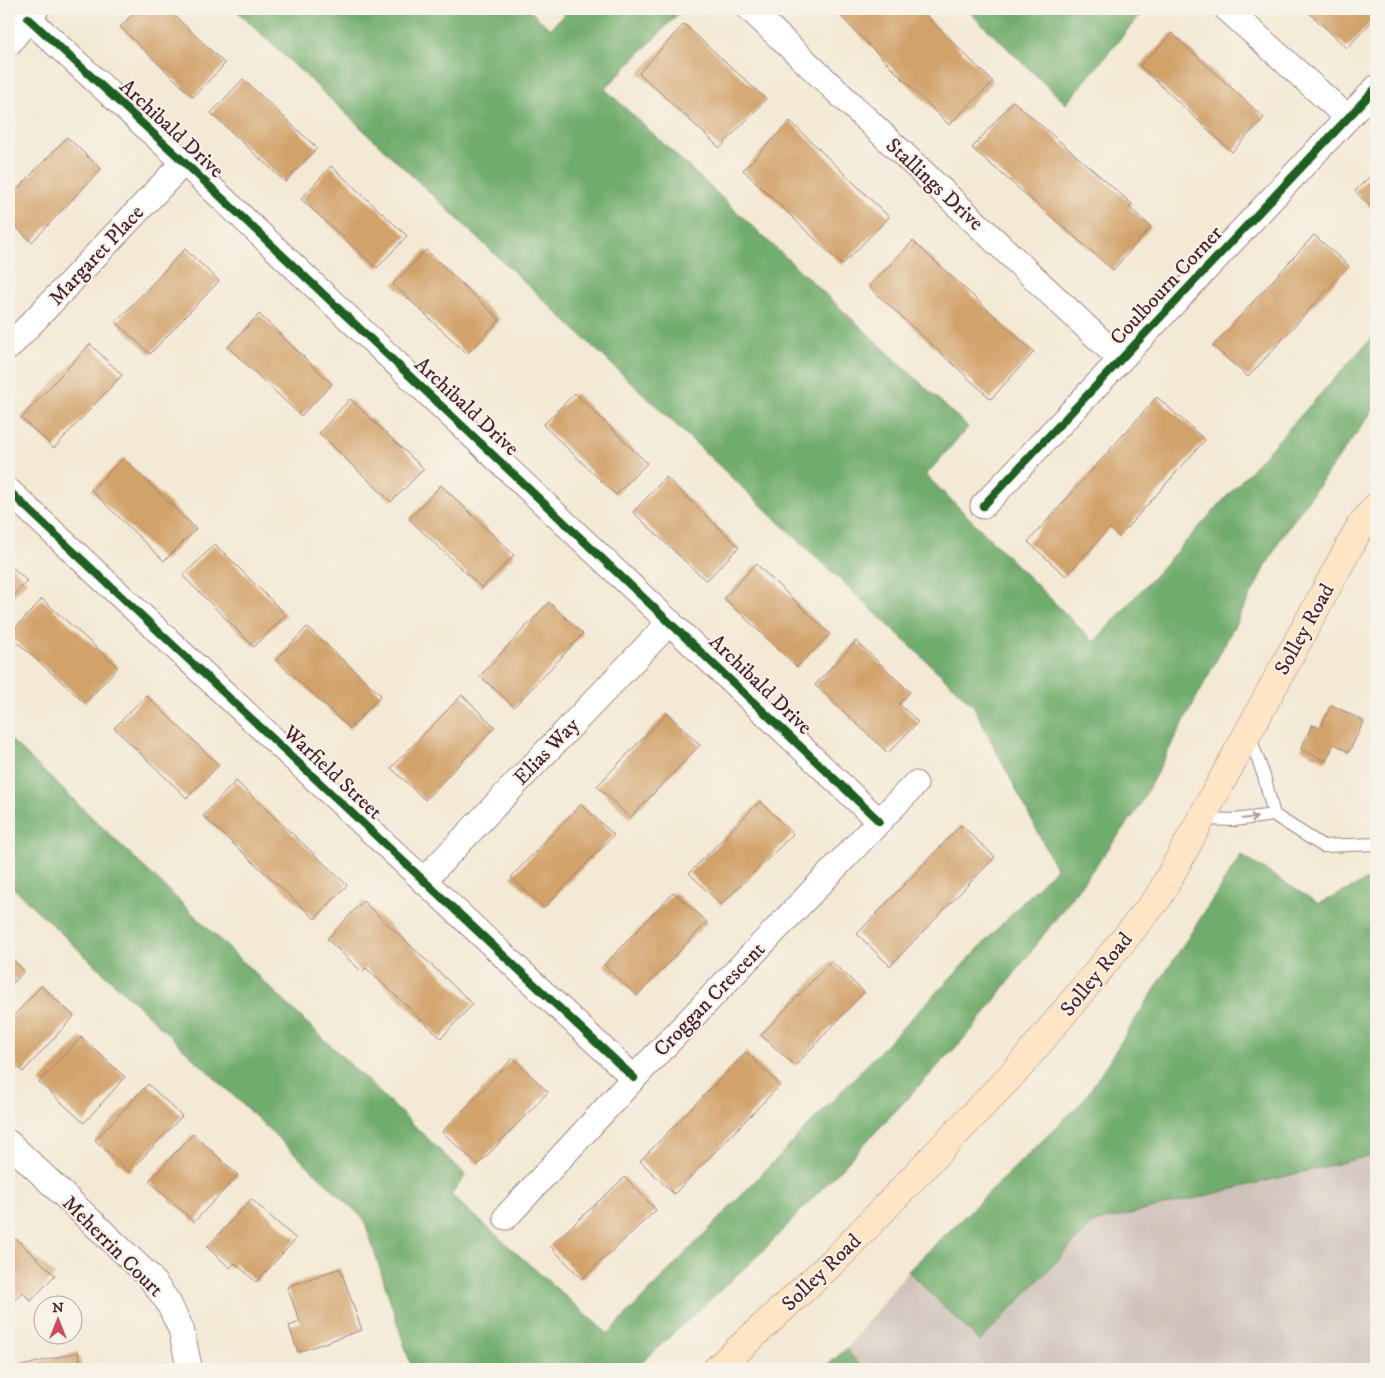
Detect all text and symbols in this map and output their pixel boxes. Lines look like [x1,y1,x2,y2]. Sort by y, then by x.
street label: Archibald Drive [114,74,229,184]
street label: Stallings Drive [880,133,989,237]
street label: Margaret Place [44,200,150,311]
street label: Coulbourn Corner [1105,221,1229,351]
street label: Archibald Drive [409,352,524,462]
street label: Solley Road [1269,579,1341,680]
street label: Archibald Drive [703,629,818,741]
street label: Elias Way [508,712,586,791]
street label: Warfield Street [277,720,388,825]
one-way arrow [1242,813,1258,823]
street label: Solley Road [1055,927,1139,1022]
street label: Croggan Crescent [648,937,771,1062]
street label: Meherrin Court [56,1191,169,1303]
street label: Solley Road [777,1228,867,1317]
north arrow [32,1296,82,1346]
text: N [52,1299,64,1317]

